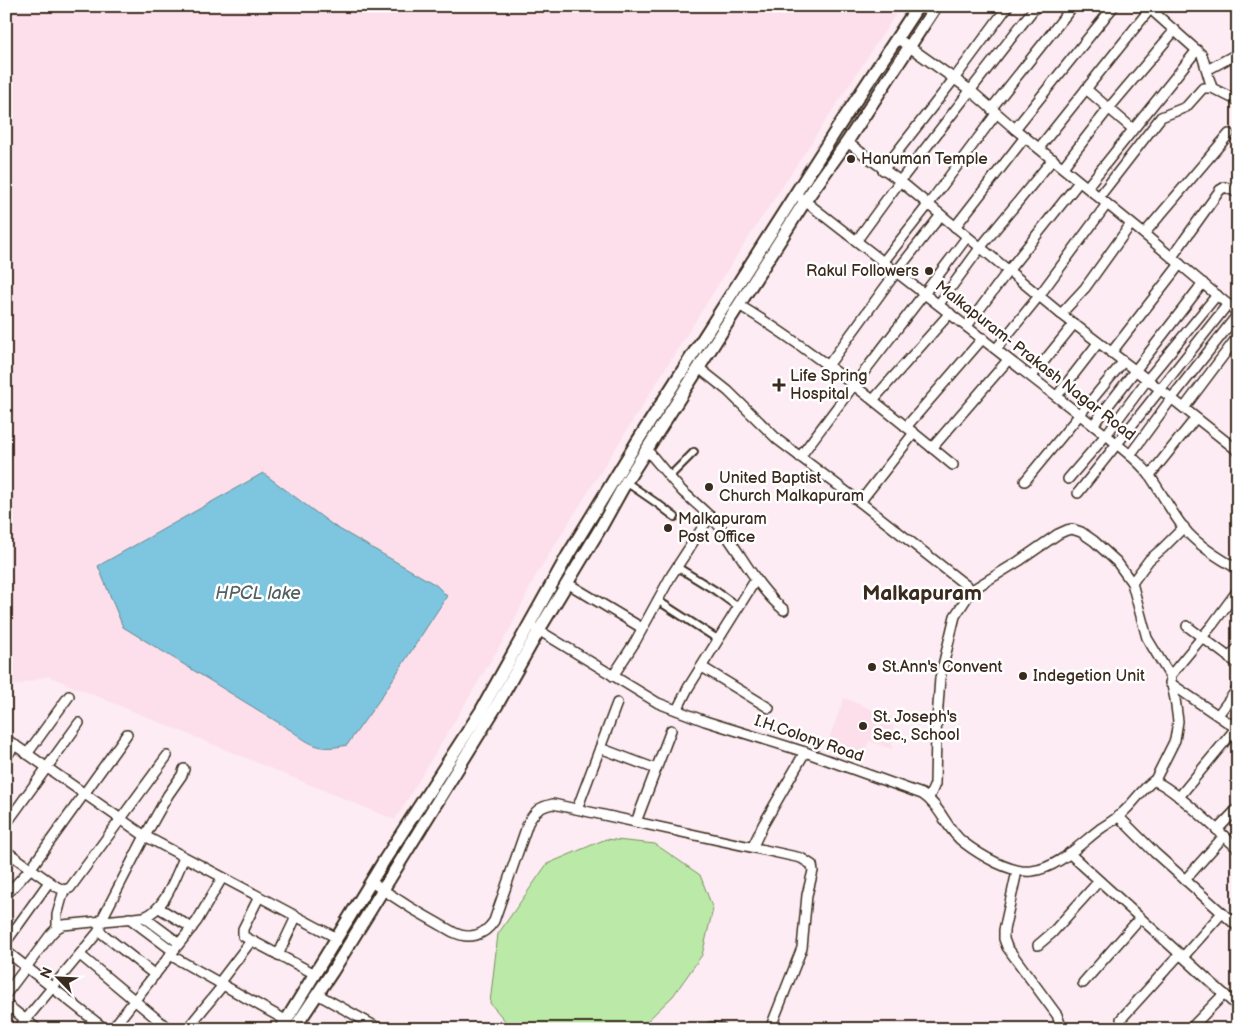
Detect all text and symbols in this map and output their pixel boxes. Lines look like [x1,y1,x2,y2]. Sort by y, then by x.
place label: Hanuman Temple [861,150,988,169]
marker: Hanuman Temple [845,153,857,165]
place label: Rakul Followers [806,262,919,281]
marker: Rakul Followers [923,265,935,277]
street label: Malkapuram- Prakash Nagar Road [931,277,1139,445]
place label: Life Spring Hospital [790,367,868,404]
marker: Life Spring Hospital [772,378,786,392]
place label: United Baptist Church Malkapuram [719,469,864,506]
marker: United Baptist Church Malkapuram [703,481,715,493]
place label: Malkapuram Post Office [678,510,767,547]
marker: Malkapuram Post Office [662,522,674,534]
district label: Malkapuram [862,581,982,606]
water label: HPCL lake [215,583,301,604]
place label: St.Ann's Convent [882,658,1002,677]
marker: St.Ann's Convent [866,661,878,673]
place label: Indegetion Unit [1033,667,1145,686]
marker: Indegetion Unit [1017,670,1029,682]
place label: St. Joseph's Sec., School [873,708,960,745]
street label: I.H.Colony Road [752,711,866,767]
marker: St. Joseph's Sec., School [857,720,869,732]
north arrow [32,952,82,1002]
text: N [37,965,56,981]

